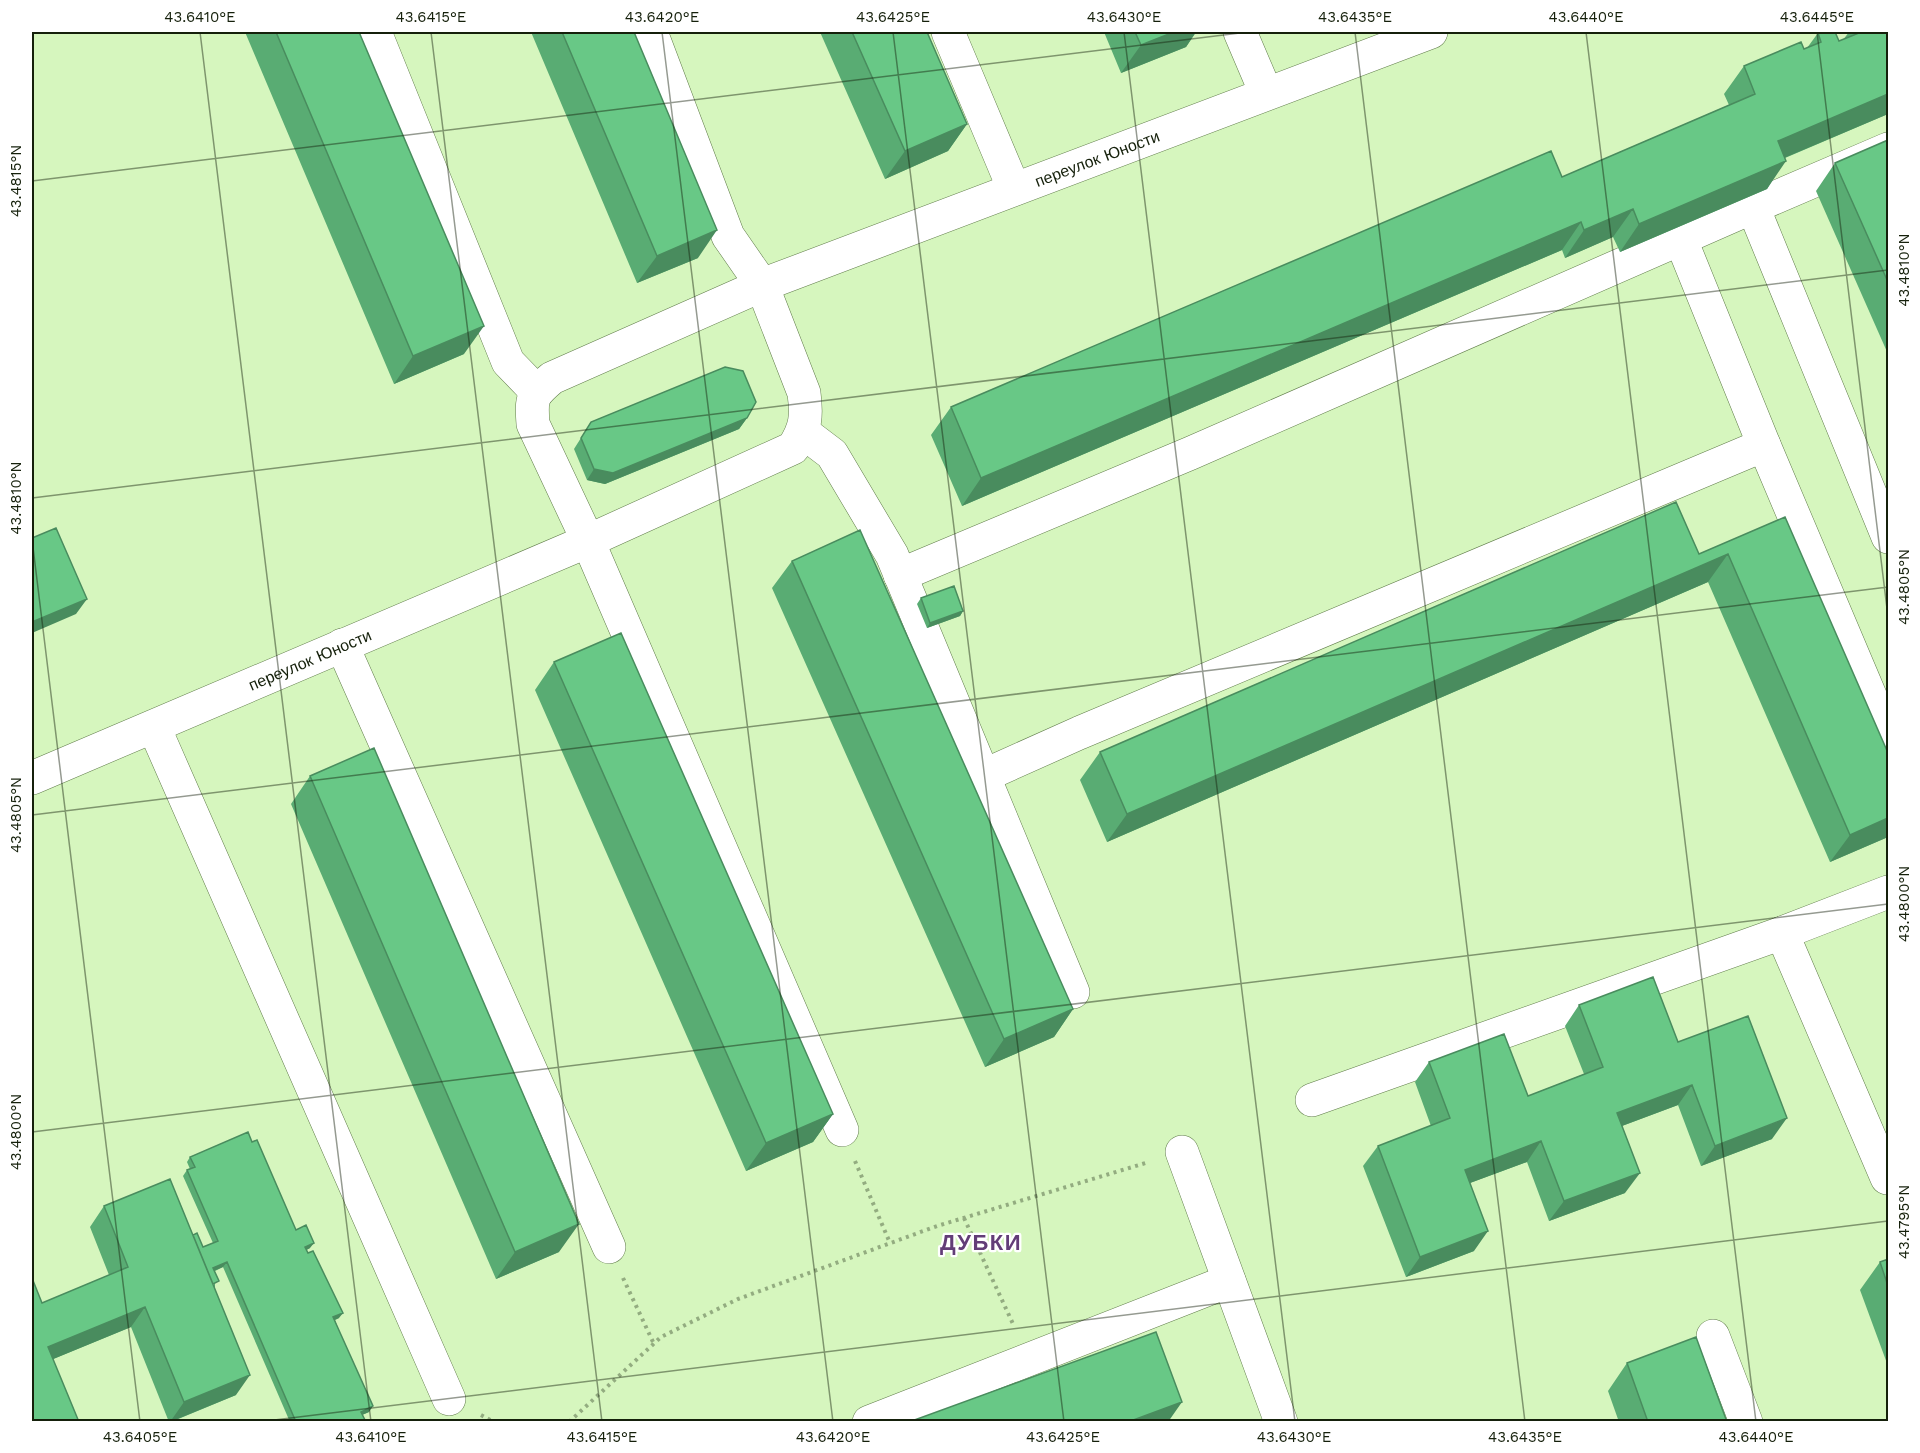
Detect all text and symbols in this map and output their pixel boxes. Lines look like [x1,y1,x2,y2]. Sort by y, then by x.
text: 43.6410°E [164,8,236,26]
text: 43.6415°E [396,8,466,26]
text: 43.6420°E [625,8,699,26]
text: 43.6425°E [856,8,930,26]
text: 43.6430°E [1087,8,1161,26]
text: 43.6435°E [1318,8,1392,26]
text: 43.6440°E [1549,8,1623,26]
text: 43.6445°E [1780,8,1854,26]
street label: переулок Юности [1032,126,1162,191]
text: 43.4815°N [7,145,25,217]
text: 43.4810°N [1895,233,1913,307]
text: 43.4810°N [7,461,25,535]
text: 43.4805°N [1895,549,1913,625]
street label: переулок Юности [245,625,374,694]
text: 43.4805°N [7,777,25,853]
text: 43.4800°N [1895,866,1913,942]
text: 43.4800°N [7,1094,25,1170]
text: 43.4795°N [1895,1185,1913,1259]
district label: ДУБКИ [940,1230,1022,1255]
text: 43.6405°E [103,1428,177,1446]
text: 43.6410°E [335,1428,407,1446]
text: 43.6415°E [567,1428,637,1446]
text: 43.6420°E [796,1428,870,1446]
text: 43.6425°E [1026,1428,1100,1446]
text: 43.6430°E [1257,1428,1331,1446]
text: 43.6435°E [1488,1428,1562,1446]
text: 43.6440°E [1719,1428,1793,1446]

